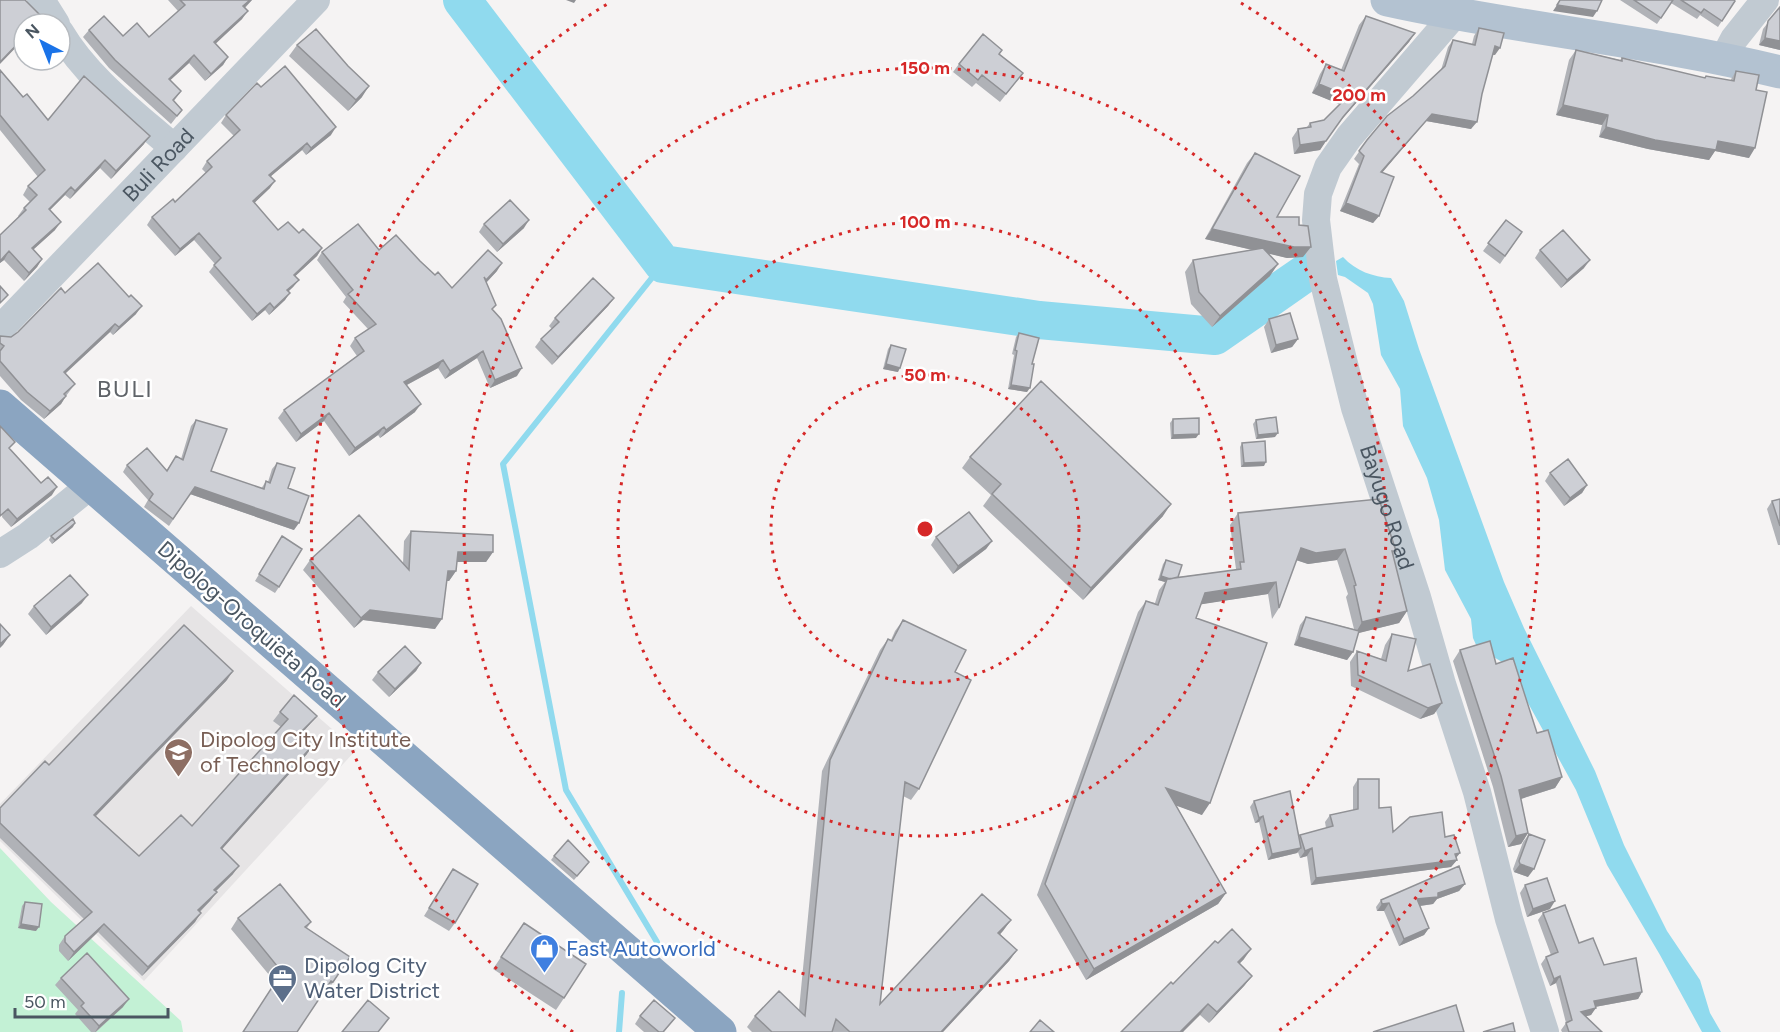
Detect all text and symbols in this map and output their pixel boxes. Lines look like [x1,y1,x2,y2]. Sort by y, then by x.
north arrow [12,12,72,72]
text: N [21,20,43,42]
text: 150 m [900,57,950,79]
text: 200 m [1332,84,1386,106]
street label: Buli Road [117,122,200,207]
text: 100 m [900,211,950,233]
text: 50 m [904,364,946,386]
district label: BULI [97,374,153,403]
street label: Bayugo Road [1354,441,1420,573]
centre of rings [915,519,935,539]
street label: Dipolog-Oroquieta Road [152,535,351,714]
place label: Dipolog City Institute of Technology [200,726,411,778]
school or university icon: Dipolog City Institute of Technology [163,736,195,778]
shop icon: Fast Autoworld [529,932,561,974]
place label: Fast Autoworld [566,935,716,962]
place label: Dipolog City Water District [304,952,440,1004]
office icon: Dipolog City Water District [267,962,299,1004]
scale bar [15,981,168,1019]
text: 50 m [24,991,66,1013]

